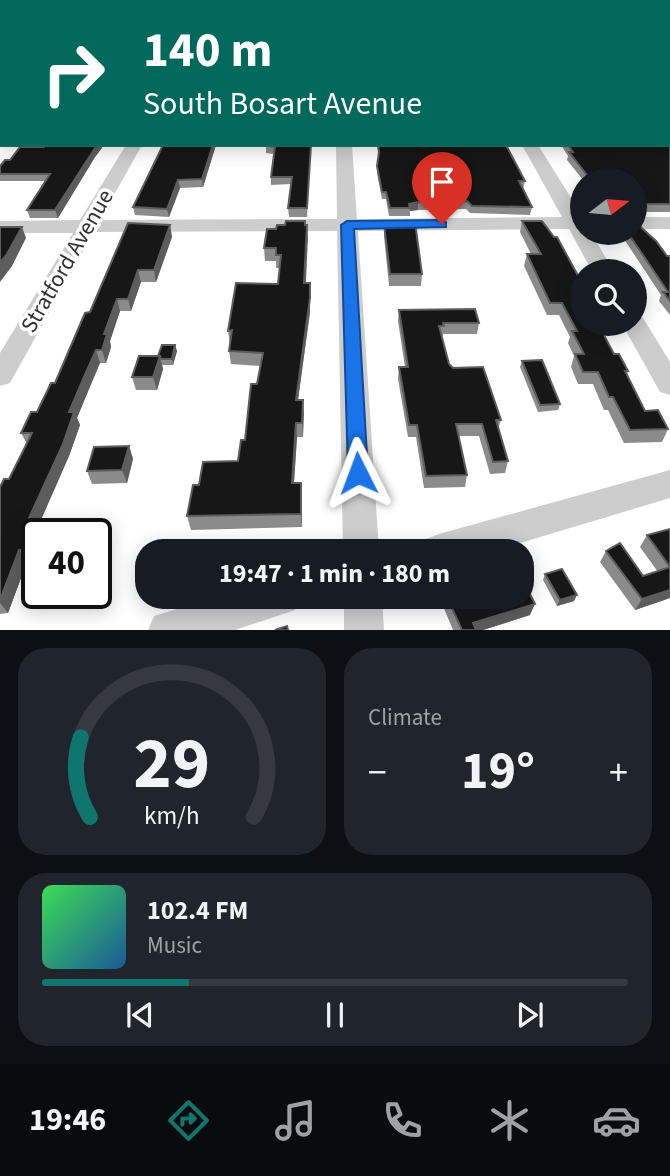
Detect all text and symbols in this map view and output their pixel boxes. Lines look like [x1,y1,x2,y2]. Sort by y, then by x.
text: 140 m [143,16,272,86]
icon: right [28,28,119,119]
text: South Bosart Avenue [143,81,422,127]
pin [412,152,472,224]
icon: arrive [423,163,461,201]
north arrow [570,168,648,245]
map controls [570,168,647,336]
street label: Stratford Avenue [13,183,121,339]
button: search [570,259,647,336]
position arrow [321,436,395,510]
speed limit sign: 40 [21,518,112,609]
text: 19:47 · 1 min · 180 m [219,555,450,592]
text: Climate [368,701,442,734]
text: 29 [134,713,210,817]
text: 19° [461,735,535,809]
text: − [368,746,387,800]
text: + [609,746,628,800]
text: km/h [144,798,200,834]
text: 102.4 FM [147,892,248,929]
text: Music [147,929,202,962]
icon: previous [121,996,159,1034]
icon: pause [316,996,354,1034]
icon: next [511,996,549,1034]
icon: directions [164,1096,213,1145]
icon: music [271,1096,320,1145]
icon: phone [378,1096,427,1145]
icon: climate [485,1096,534,1145]
icon: car [592,1096,641,1145]
text: 19:46 [29,1097,106,1143]

